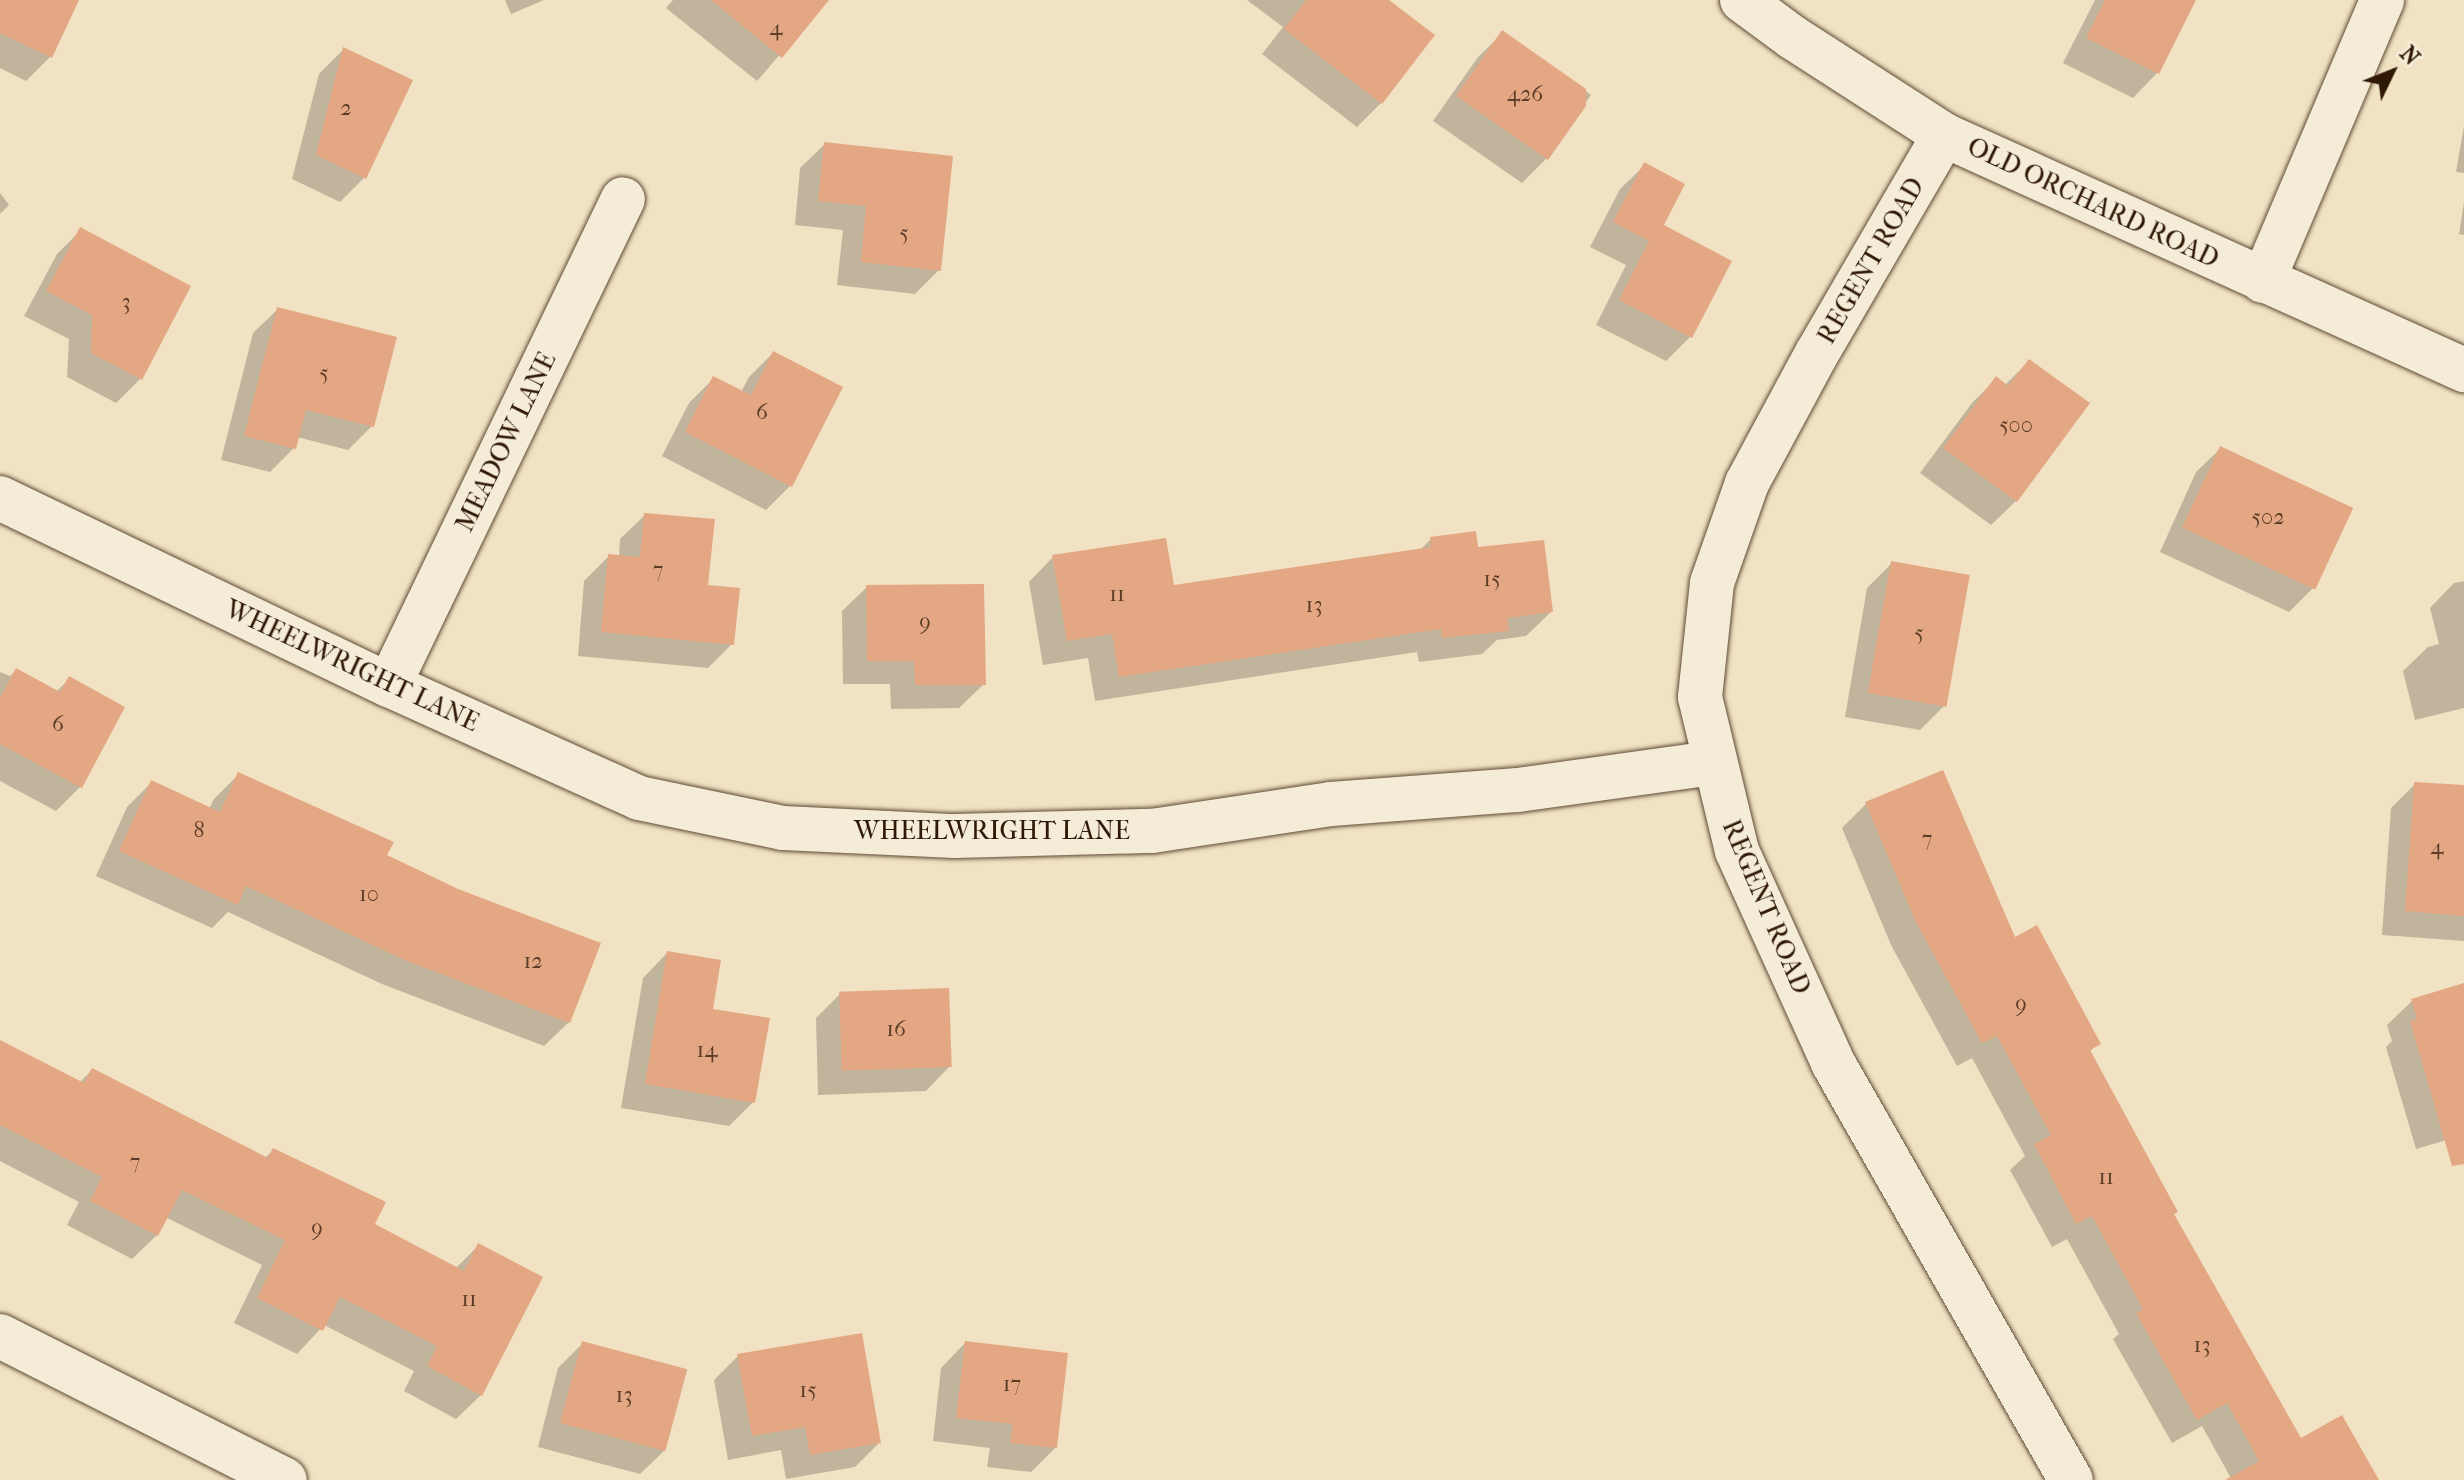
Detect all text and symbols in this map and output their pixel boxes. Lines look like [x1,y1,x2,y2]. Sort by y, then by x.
house number: 4 [770,16,782,42]
north arrow [2352,32,2432,112]
text: N [2394,41,2425,71]
house number: 426 [1507,82,1543,108]
house number: 2 [340,96,352,122]
street label: OLD ORCHARD ROAD [1962,131,2224,275]
street label: REGENT ROAD [1811,172,1931,350]
house number: 5 [899,221,909,247]
house number: 3 [121,290,131,316]
street label: MEADOW LANE [449,347,563,537]
house number: 5 [319,361,329,387]
house number: 6 [756,400,768,426]
house number: 500 [1999,413,2033,439]
house number: 502 [2252,505,2284,531]
house number: 7 [653,558,663,584]
house number: 15 [1483,567,1501,593]
house number: 11 [1109,582,1125,608]
street label: WHEELWRIGHT LANE [220,593,484,739]
house number: 13 [1306,593,1322,619]
house number: 9 [919,610,931,636]
house number: 5 [1914,621,1924,647]
house number: 6 [52,712,64,738]
street label: WHEELWRIGHT LANE [854,815,1130,847]
street label: REGENT ROAD [1715,815,1817,999]
house number: 8 [193,818,205,844]
house number: 7 [1922,827,1932,853]
house number: 4 [2431,835,2443,861]
house number: 10 [359,882,379,908]
house number: 12 [523,949,543,975]
house number: 9 [2015,992,2027,1018]
house number: 16 [886,1017,906,1043]
house number: 14 [697,1038,717,1064]
house number: 7 [130,1150,140,1176]
house number: 11 [2098,1165,2114,1191]
house number: 9 [311,1216,323,1242]
house number: 11 [461,1287,477,1313]
house number: 13 [2194,1333,2210,1359]
house number: 17 [1003,1372,1021,1398]
house number: 15 [799,1378,817,1404]
house number: 13 [616,1383,632,1409]

